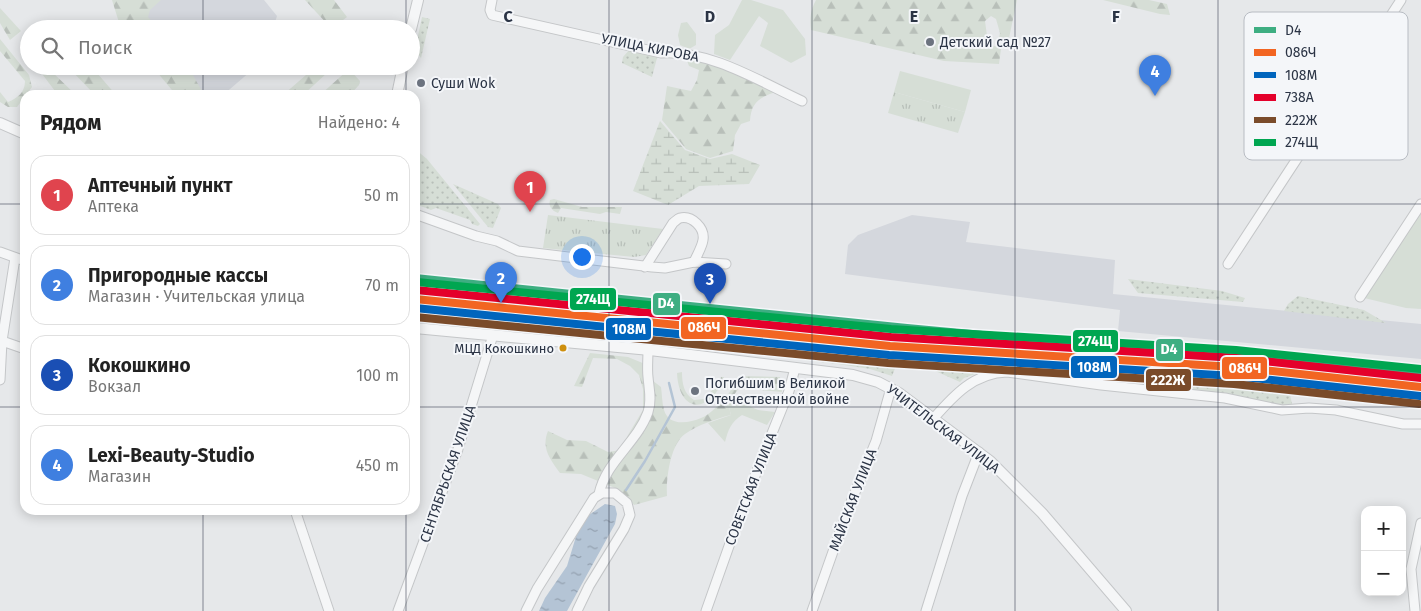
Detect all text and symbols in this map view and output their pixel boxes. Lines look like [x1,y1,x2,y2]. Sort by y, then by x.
text: C [503,7,513,26]
text: D [705,7,715,26]
text: E [910,7,918,26]
text: F [1112,7,1120,26]
legend [1244,12,1408,160]
search box [20,20,420,75]
text: D4 [1285,22,1302,39]
street label: УЛИЦА КИРОВА [600,30,700,66]
icon: search [38,34,66,62]
place label: Детский сад №27 [939,34,1051,51]
text: Поиск [78,36,132,59]
marker: Детский сад №27 [924,36,936,48]
text: 086Ч [1285,44,1317,61]
pin: 4 [1139,55,1171,96]
text: 108М [1285,67,1318,84]
place label: Суши Wok [431,75,496,92]
marker: Суши Wok [415,77,427,89]
text: 738А [1285,89,1314,106]
text: Рядом [40,110,101,136]
text: 222Ж [1285,112,1318,129]
text: Найдено: 4 [318,113,400,132]
text: 274Щ [1285,134,1318,151]
pin: 1 [514,171,546,212]
text: Аптечный пункт [88,174,233,197]
text: 1 [53,186,61,205]
text: 50 m [364,186,399,205]
text: Аптека [88,197,139,216]
your location [569,244,595,270]
pin: 2 [485,262,517,303]
pin: 3 [694,263,726,304]
text: Пригородные кассы [88,264,268,287]
text: 2 [53,276,61,295]
text: 70 m [365,276,399,295]
text: Магазин · Учительская улица [88,287,305,306]
line badge: 274Щ [569,287,617,311]
text: 274Щ [576,291,610,308]
line badge: D4 [652,292,681,316]
text: D4 [657,295,675,312]
line badge: 086Ч [680,316,727,340]
line badge: 108М [605,317,652,341]
text: 086Ч [688,319,720,336]
text: 108М [612,321,646,338]
line badge: 274Щ [1072,329,1119,353]
text: 274Щ [1078,333,1112,350]
line badge: D4 [1155,338,1184,362]
place label: МЦД Кокошкино [454,341,554,356]
text: D4 [1160,341,1178,358]
marker: МЦД Кокошкино [558,343,568,353]
text: Кокошкино [88,354,191,377]
line badge: 108М [1070,355,1118,379]
line badge: 086Ч [1221,356,1268,380]
text: 108М [1077,359,1111,376]
text: 086Ч [1229,360,1261,377]
text: 3 [53,366,61,385]
text: 100 m [356,366,399,385]
line badge: 222Ж [1145,368,1192,392]
text: 222Ж [1151,372,1186,389]
place label: Погибшим в Великой Отечественной войне [705,375,849,408]
text: Вокзал [88,377,141,396]
street label: УЧИТЕЛЬСКАЯ УЛИЦА [883,381,1003,477]
marker: Погибшим в Великой Отечественной войне [689,385,701,397]
street label: СЕНТЯБРЬСКАЯ УЛИЦА [416,403,480,545]
street label: СОВЕТСКАЯ УЛИЦА [722,430,780,548]
text: Lexi-Beauty-Studio [88,444,254,467]
street label: МАЙСКАЯ УЛИЦА [826,446,880,554]
text: 4 [52,456,62,475]
text: 450 m [356,456,399,475]
text: Магазин [88,467,151,486]
map controls [1361,506,1406,596]
button: + [1361,506,1406,551]
button: − [1361,551,1406,596]

